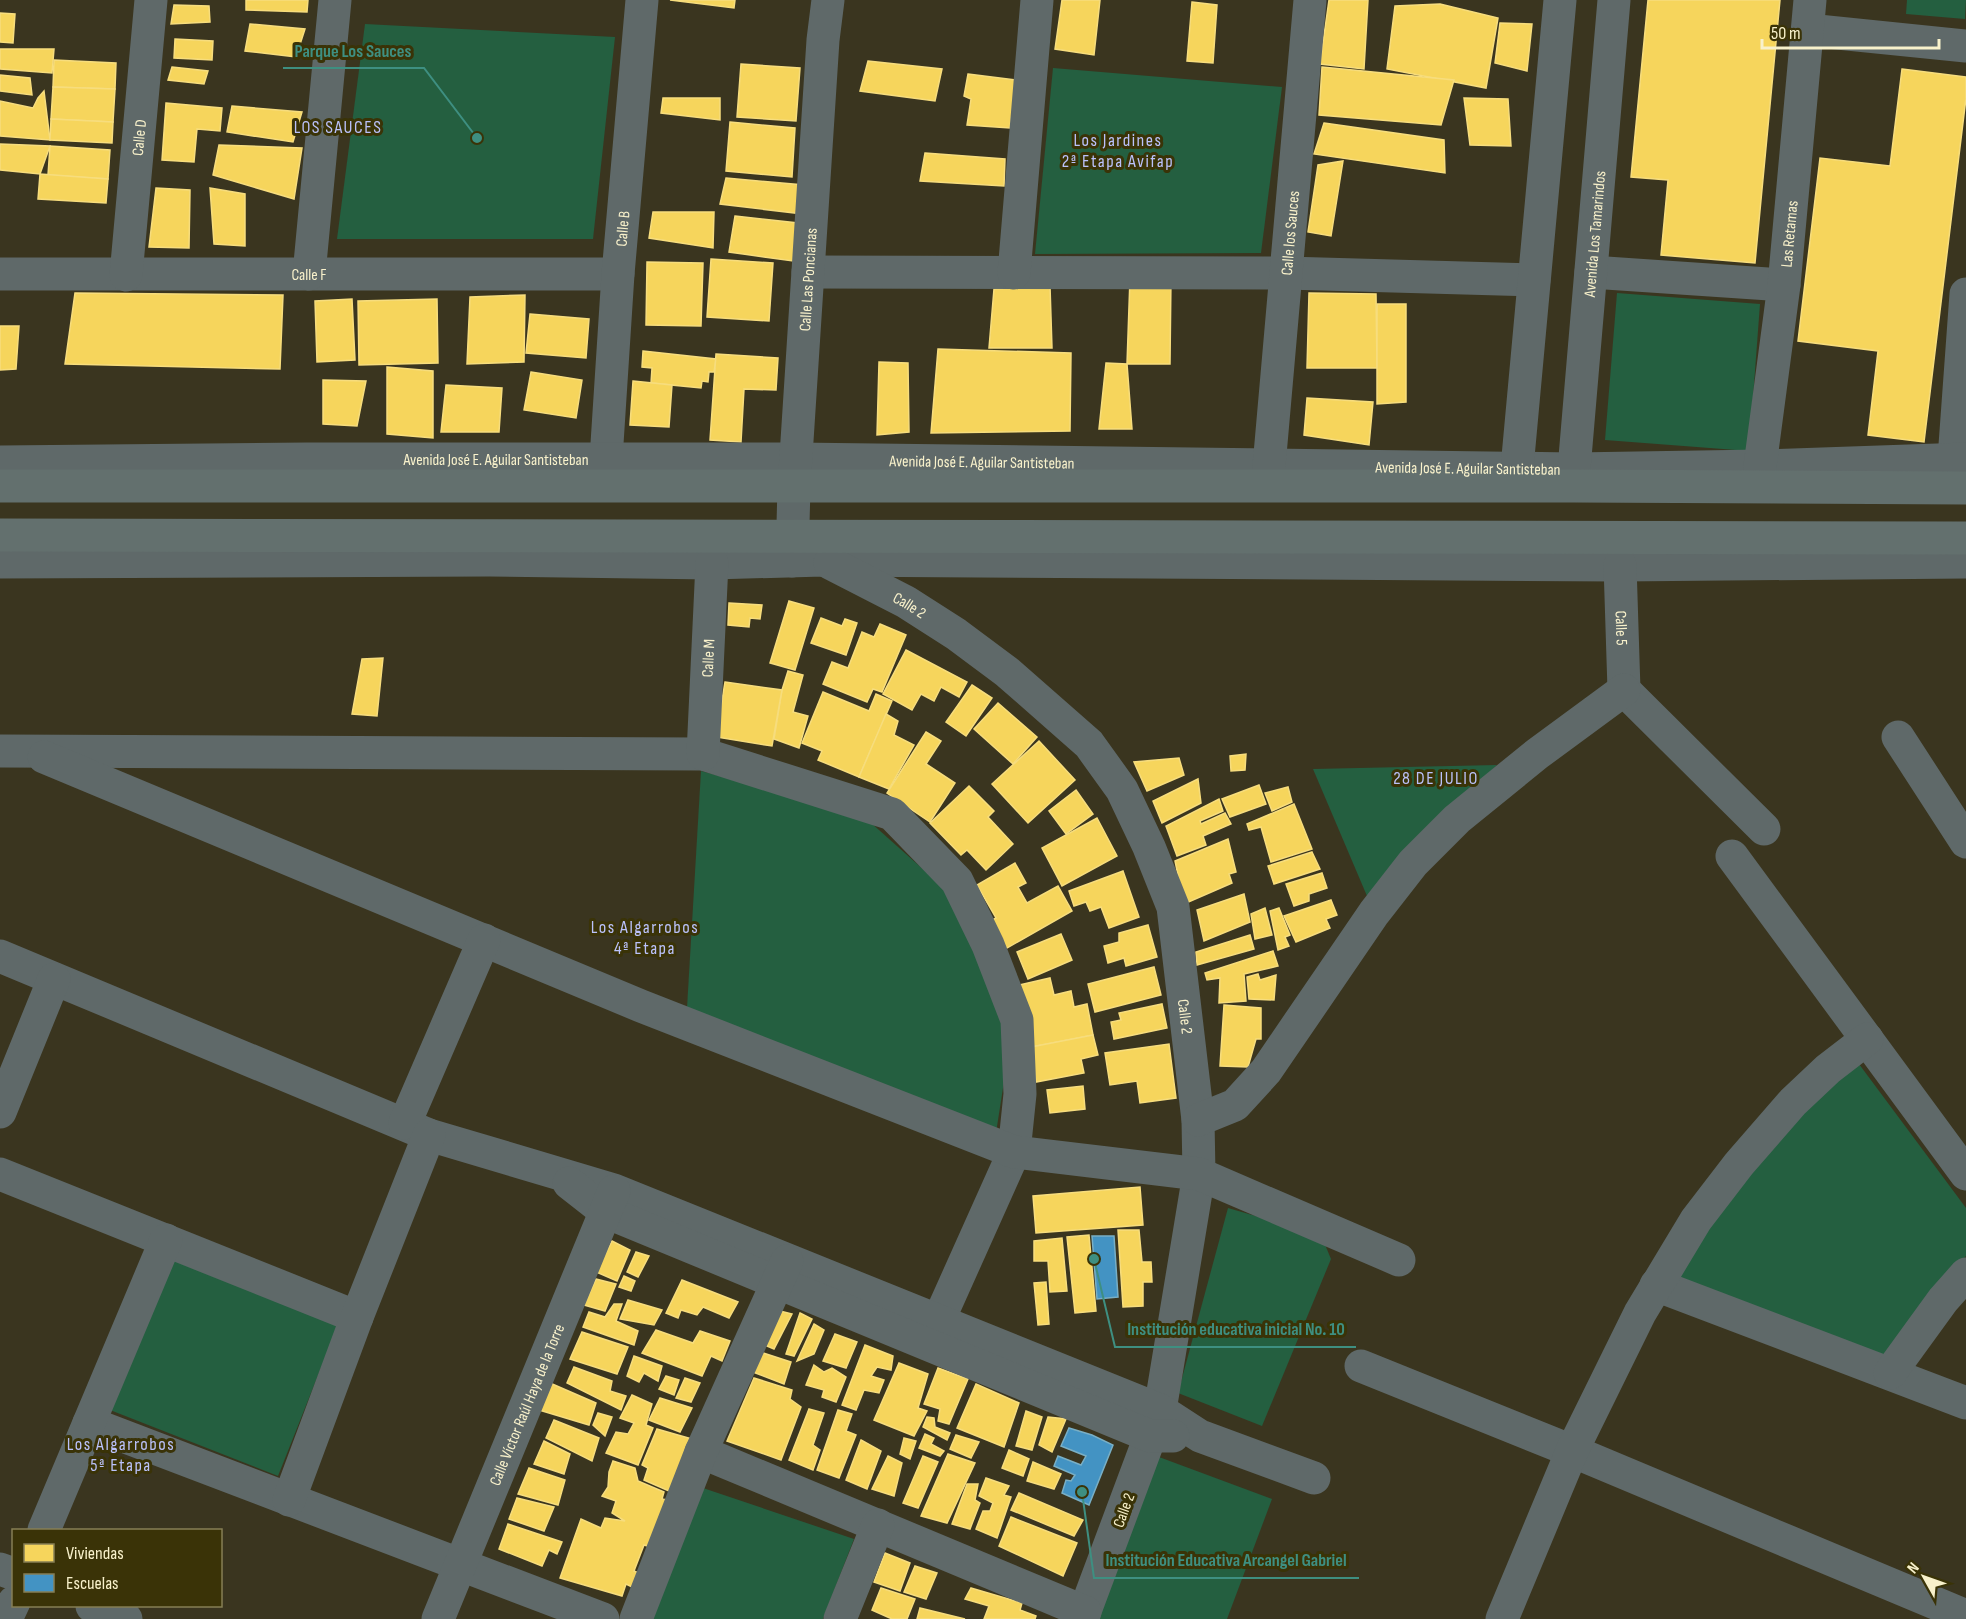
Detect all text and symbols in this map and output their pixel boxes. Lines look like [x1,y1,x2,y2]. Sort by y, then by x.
scale bar [1762,12,1939,50]
text: 50 m [1771,23,1801,44]
callout: Parque Los Sauces [283,32,424,68]
text: Parque Los Sauces [295,41,412,62]
district label: LOS SAUCES [294,117,382,138]
street label: Calle D [129,119,151,157]
district label: Los Jardines 2ª Etapa Avifap [1062,130,1174,172]
street label: Avenida Los Tamarindos [1581,170,1610,299]
street label: Calle los Sauces [1278,190,1304,276]
street label: Las Retamas [1778,199,1803,268]
street label: Calle B [612,210,634,247]
street label: Calle Las Poncianas [796,227,822,332]
street label: Calle F [292,266,326,285]
street label: Avenida José E. Aguilar Santisteban [402,451,589,470]
street label: Avenida José E. Aguilar Santisteban [888,452,1075,474]
street label: Avenida José E. Aguilar Santisteban [1374,458,1561,480]
street label: Calle 2 [889,589,929,623]
street label: Calle 5 [1610,610,1631,646]
street label: Calle M [699,639,719,678]
district label: 28 DE JULIO [1393,768,1479,789]
district label: Los Algarrobos 4ª Etapa [591,917,699,959]
street label: Calle 2 [1173,998,1196,1035]
callout: Institución educativa inicial No. 10 [1115,1311,1356,1347]
text: Institución educativa inicial No. 10 [1127,1319,1345,1340]
street label: Calle Víctor Raúl Haya de la Torre [486,1321,569,1489]
district label: Los Algarrobos 5ª Etapa [67,1434,175,1476]
street label: Calle 2 [1109,1491,1139,1530]
legend [12,1529,222,1607]
callout: Institución Educativa Arcangel Gabriel [1094,1542,1359,1578]
text: Viviendas [66,1543,124,1564]
north arrow [1894,1547,1954,1607]
text: Institución Educativa Arcangel Gabriel [1105,1550,1347,1571]
text: N [1904,1559,1924,1578]
text: Escuelas [66,1573,119,1594]

